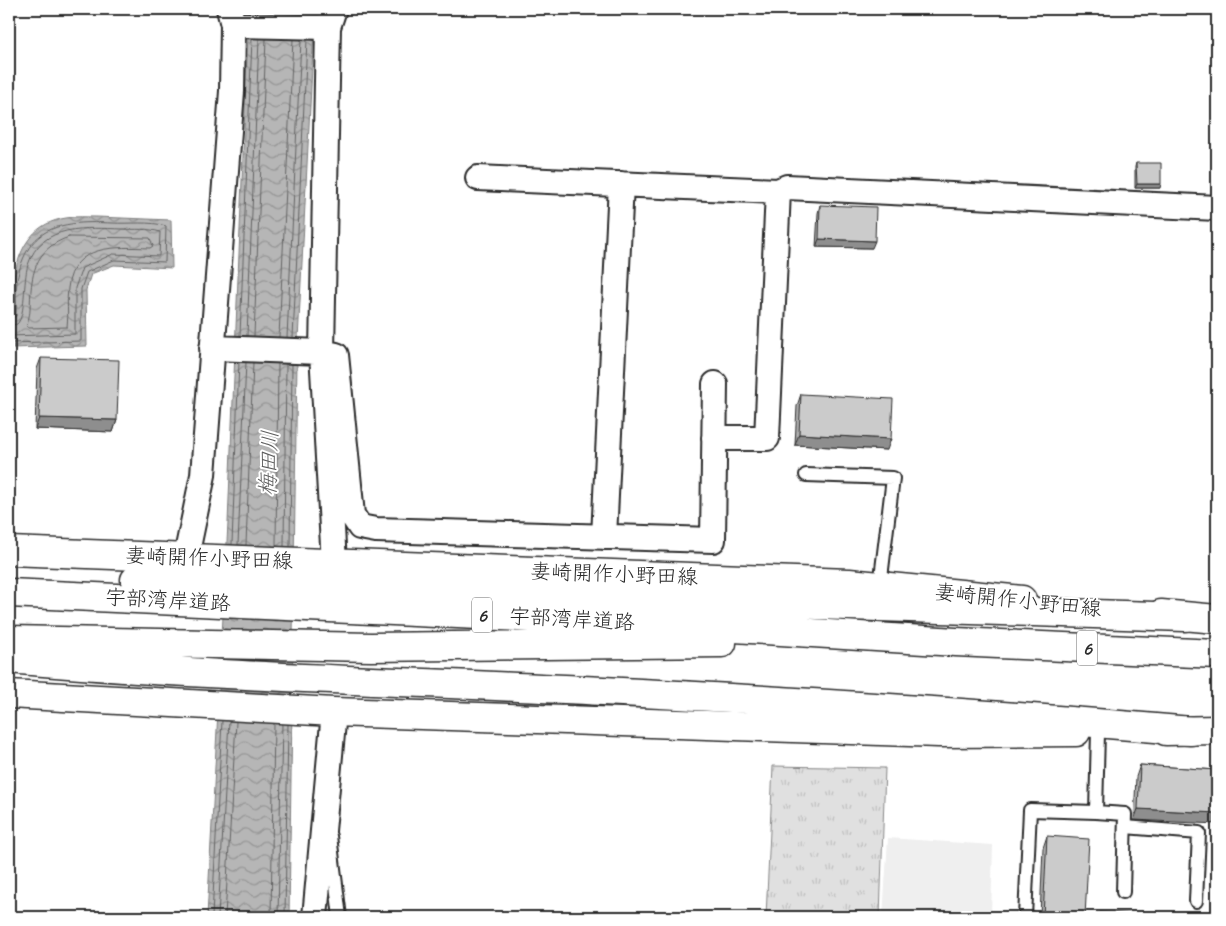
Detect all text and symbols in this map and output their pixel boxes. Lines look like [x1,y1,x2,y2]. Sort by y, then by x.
water label: 梅田川 [254,430,284,496]
street label: 妻崎開作小野田線 [125,542,293,574]
street label: 妻崎開作小野田線 [530,558,698,590]
street label: 妻崎開作小野田線 [933,578,1103,622]
street label: 宇部湾岸道路 [104,584,232,616]
road number: 6 [472,598,492,632]
street label: 宇部湾岸道路 [508,603,636,635]
road number: 6 [1077,630,1097,666]

